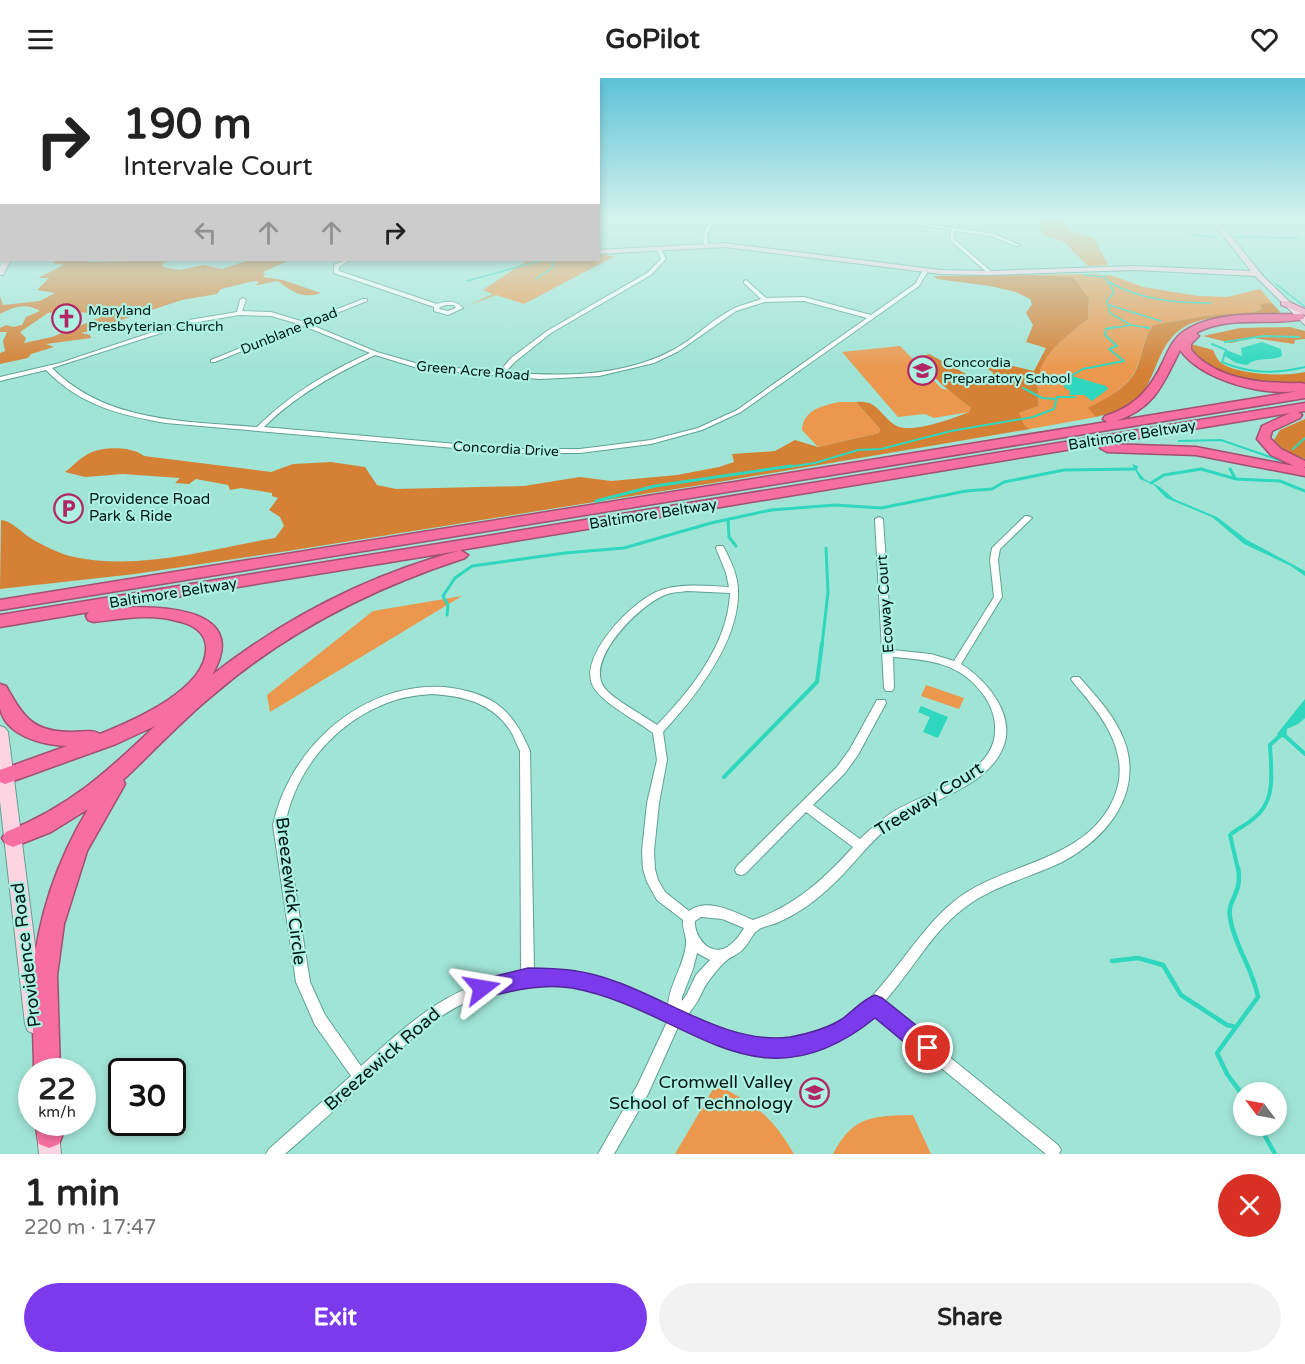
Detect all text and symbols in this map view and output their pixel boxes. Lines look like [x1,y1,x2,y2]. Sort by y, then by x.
icon: menu [24,23,57,56]
text: GoPilot [605,23,700,56]
icon: heart [1248,23,1281,56]
text: 190 m [123,99,252,150]
icon: right [24,102,102,180]
text: Intervale Court [123,150,313,183]
icon: left [189,216,222,249]
icon: ahead [252,216,285,249]
icon: ahead [315,216,348,249]
icon: right [378,216,411,249]
church icon: Maryland Presbyterian Church [51,302,83,334]
place label: Maryland Presbyterian Church [88,302,224,335]
street label: Dunblane Road [238,304,340,358]
school or university icon: Concordia Preparatory School [906,354,938,386]
place label: Concordia Preparatory School [943,354,1071,387]
street label: Green Acre Road [416,358,530,384]
street label: Baltimore Beltway [1067,416,1197,454]
street label: Concordia Drive [453,438,559,460]
place label: Providence Road Park & Ride [89,490,210,525]
parking icon: Providence Road Park & Ride [52,492,84,524]
street label: Baltimore Beltway [588,495,718,533]
street label: Ecoway Court [873,554,897,654]
street label: Baltimore Beltway [108,574,238,612]
street label: Treeway Court [871,757,987,841]
street label: Breezewick Circle [271,816,311,966]
street label: Providence Road [6,881,46,1029]
position arrow [450,956,514,1020]
street label: Breezewick Road [320,1003,444,1115]
pin [902,1022,953,1073]
icon: arrive [911,1031,944,1064]
speed limit sign: 30 [108,1058,186,1136]
text: 22 [38,1071,76,1108]
place label: Cromwell Valley School of Technology [609,1071,793,1114]
school or university icon: Cromwell Valley School of Technology [798,1076,830,1108]
north arrow [1233,1082,1287,1136]
map controls [1233,1082,1287,1136]
text: km/h [38,1103,76,1121]
text: 1 min [24,1172,120,1215]
button: close [1218,1174,1281,1237]
text: 220 m · 17:47 [24,1216,156,1240]
button: Exit [24,1283,647,1352]
button: Share [659,1283,1281,1352]

